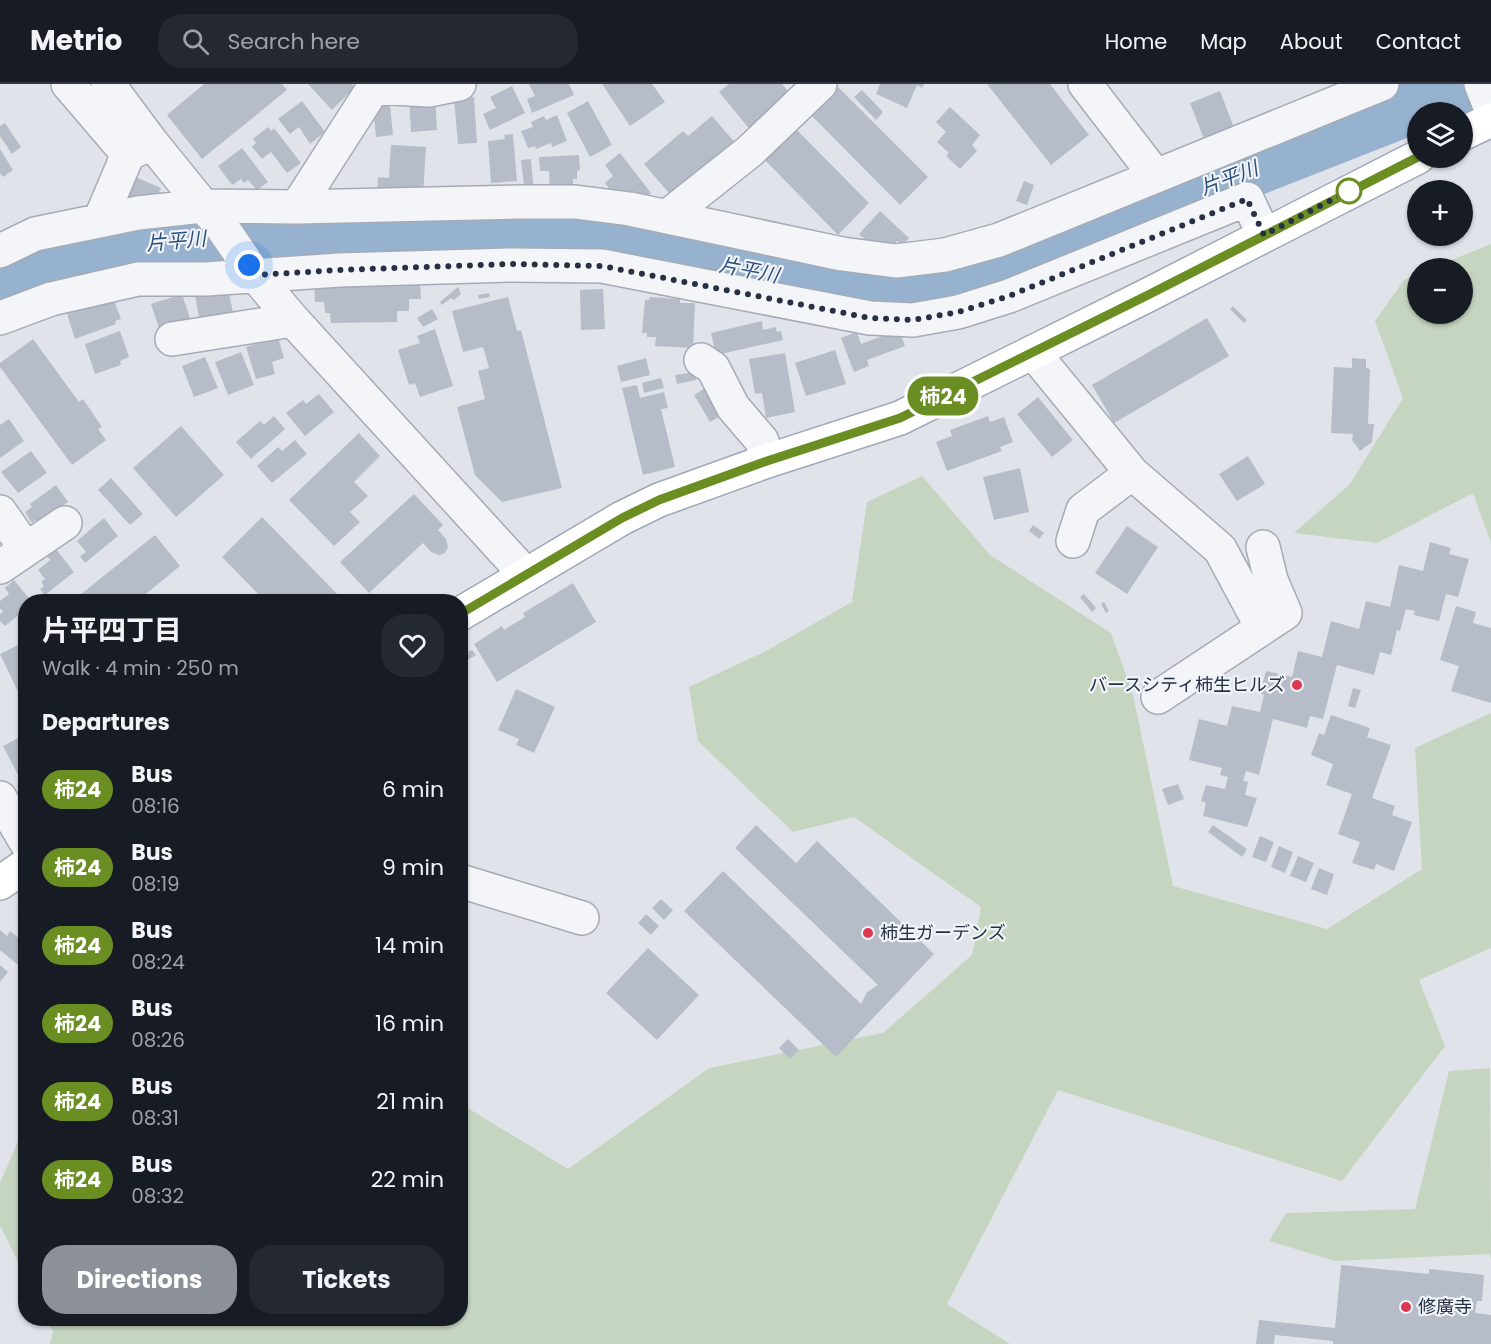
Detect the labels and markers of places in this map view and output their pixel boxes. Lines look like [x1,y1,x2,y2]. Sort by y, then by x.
unlabelled marker [1336,178,1362,204]
place label: バースシティ柿生ヒルズ [1089,672,1285,697]
marker: バースシティ柿生ヒルズ [1290,678,1304,692]
place label: 柿生ガーデンズ [880,920,1006,945]
marker: 柿生ガーデンズ [861,926,875,940]
place label: 修廣寺 [1418,1294,1472,1319]
marker: 修廣寺 [1399,1300,1413,1314]

